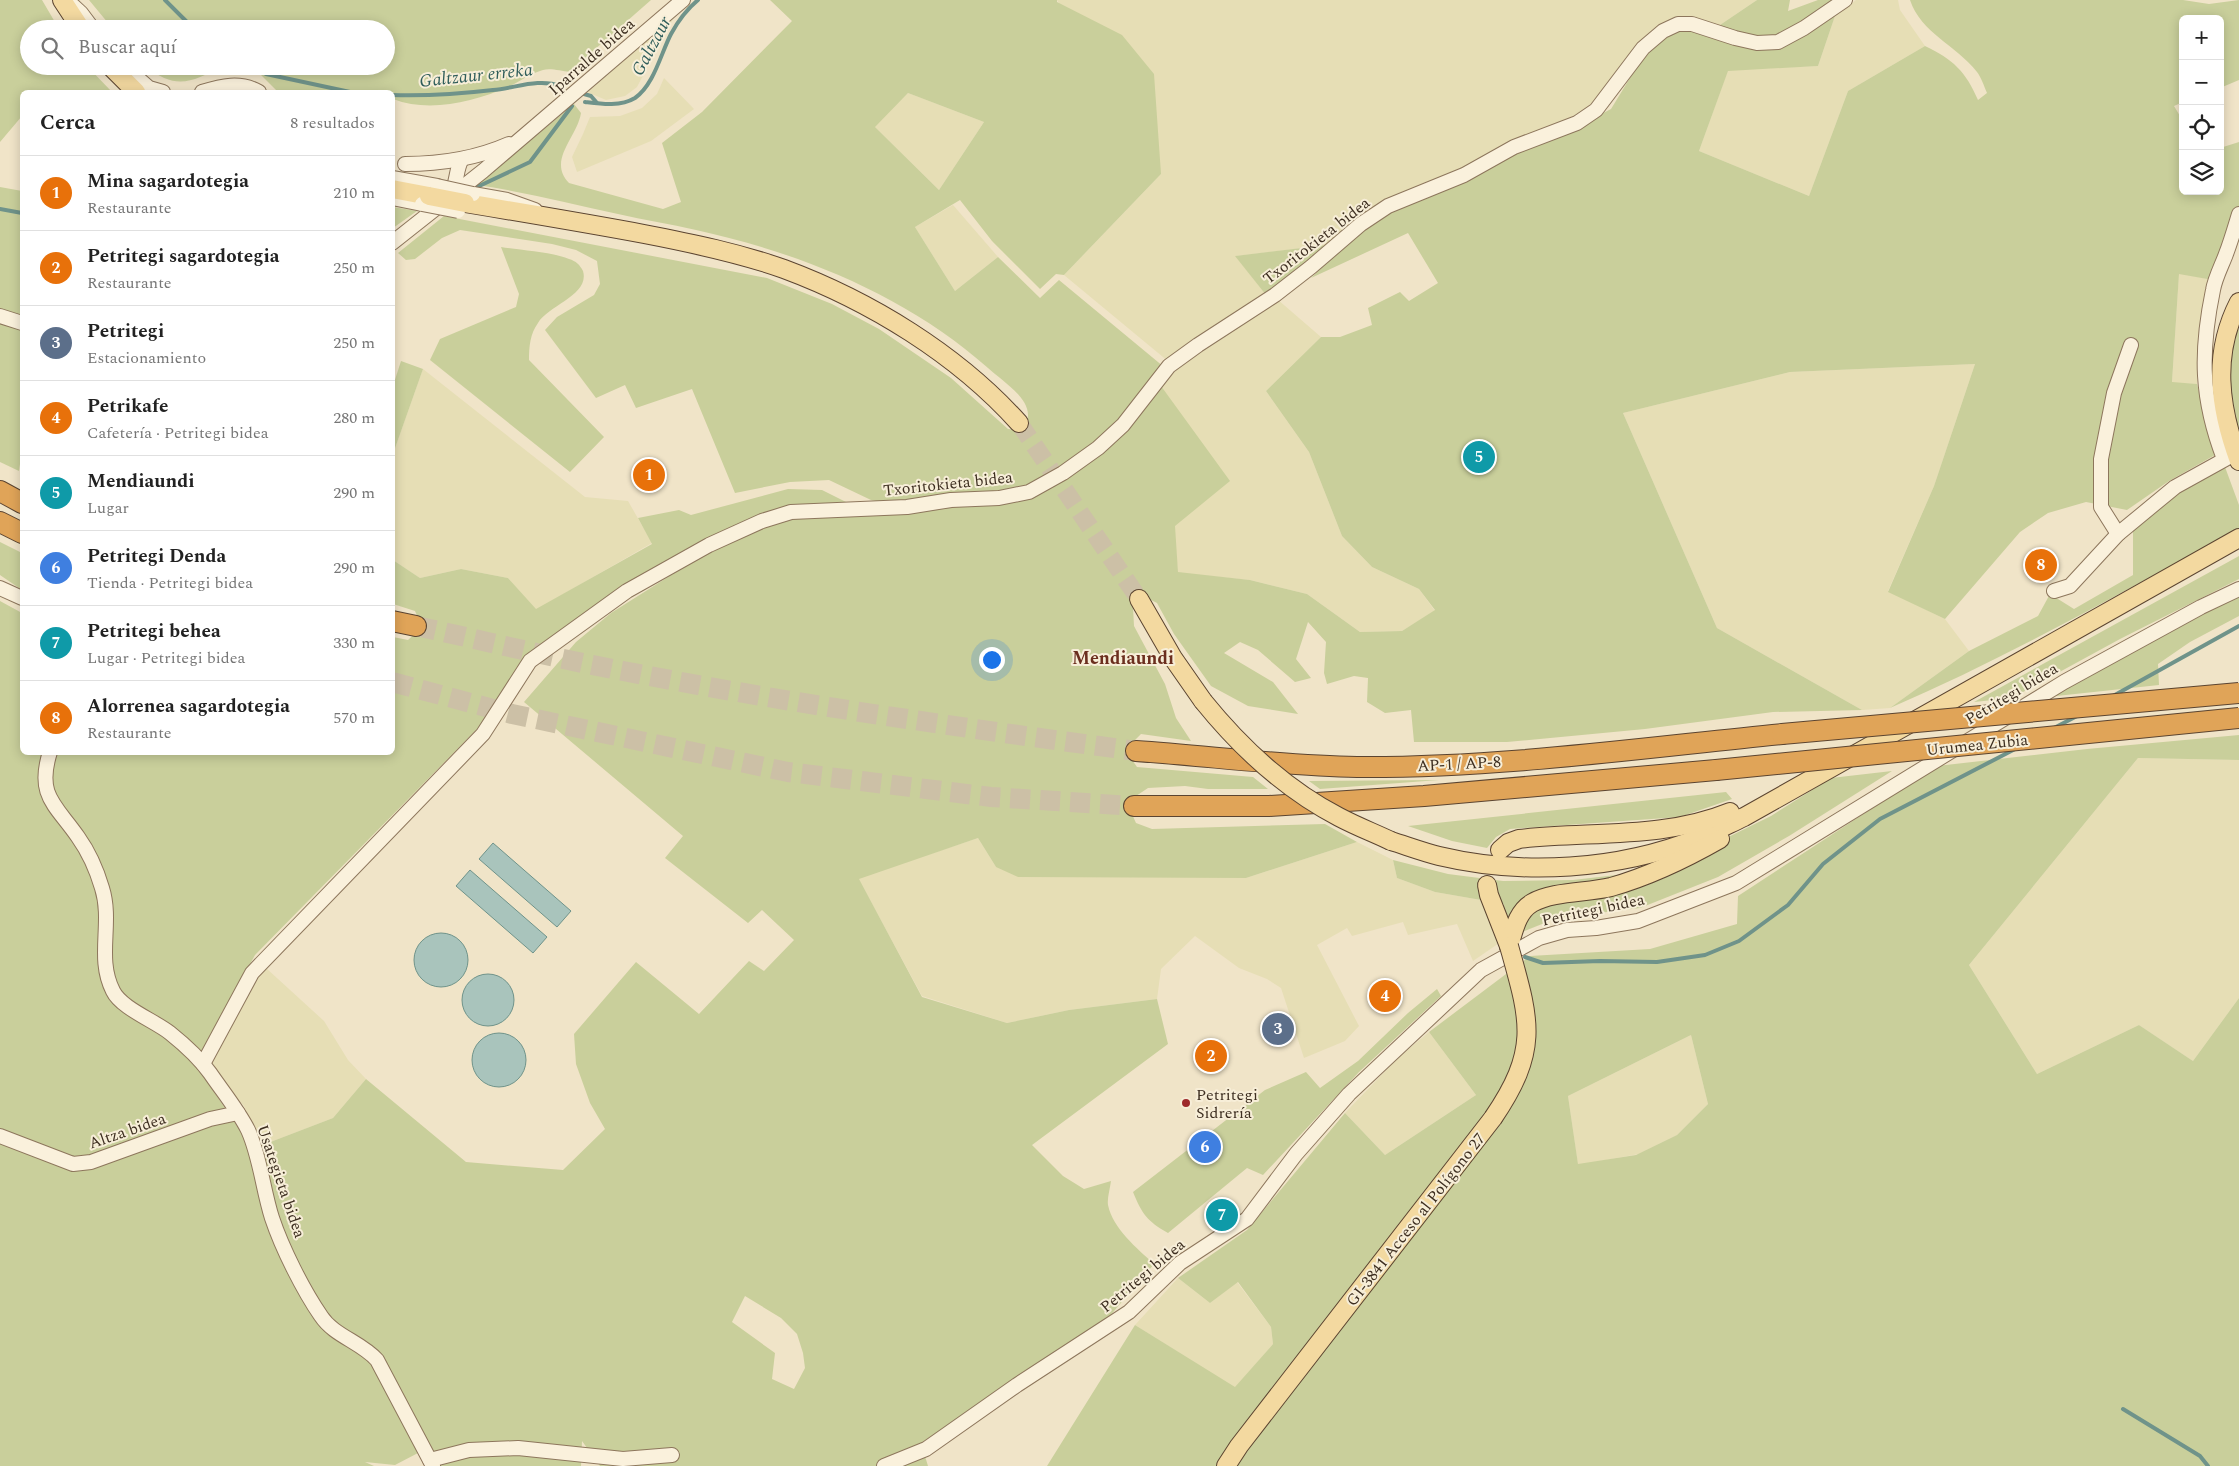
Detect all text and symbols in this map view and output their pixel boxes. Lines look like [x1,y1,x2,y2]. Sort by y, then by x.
water label: Galtzaur [625,11,679,81]
street label: Iparralde bidea [543,12,640,101]
map controls [2179,15,2224,195]
button: + [2179,15,2224,60]
search box [20,20,395,75]
text: Buscar aquí [78,33,177,62]
icon: search [38,34,66,62]
water label: Galtzaur erreka [418,56,534,95]
button: − [2179,60,2224,105]
button: locate [2179,105,2224,150]
text: Cerca [40,107,95,139]
text: 8 resultados [290,111,375,135]
button: layers [2179,150,2224,195]
text: Mina sagardotegia [87,167,249,196]
text: 1 [52,181,60,205]
text: 210 m [333,181,375,205]
street label: Txoritokieta bidea [1258,191,1375,290]
text: Restaurante [87,196,172,220]
text: Petritegi sagardotegia [87,242,280,271]
text: 2 [52,256,60,280]
text: 250 m [333,256,375,280]
text: Restaurante [87,271,172,295]
text: Petritegi [87,317,164,346]
text: 3 [52,331,60,355]
text: 250 m [333,331,375,355]
text: Estacionamiento [87,346,206,370]
text: Petrikafe [87,392,168,421]
text: 4 [52,406,60,430]
text: 280 m [333,406,375,430]
text: Cafetería · Petritegi bidea [87,421,269,445]
pin: 5 [1463,438,1495,476]
pin: 1 [633,456,665,494]
street label: Txoritokieta bidea [882,465,1014,503]
text: Mendiaundi [87,467,195,496]
text: 5 [52,481,60,505]
text: 290 m [333,481,375,505]
text: Lugar [87,496,129,520]
text: Petritegi Denda [87,542,226,571]
pin: 8 [2025,546,2057,584]
text: 6 [52,556,60,580]
text: 290 m [333,556,375,580]
text: Tienda · Petritegi bidea [87,571,253,595]
text: Petritegi behea [87,617,221,646]
text: 7 [52,631,60,655]
text: 330 m [333,631,375,655]
district label: Mendiaundi [1072,645,1174,672]
text: Lugar · Petritegi bidea [87,646,245,670]
your location [979,647,1005,673]
street label: Petritegi bidea [1961,657,2063,731]
text: Alorrenea sagardotegia [87,692,290,721]
text: 8 [52,706,60,730]
text: 570 m [333,706,375,730]
text: Restaurante [87,721,172,745]
street label: Urumea Zubia [1925,728,2029,762]
street label: AP-1 / AP-8 [1417,750,1502,778]
street label: Petritegi bidea [1540,887,1647,933]
pin: 4 [1369,977,1401,1015]
pin: 3 [1262,1010,1294,1048]
pin: 2 [1195,1037,1227,1075]
place label: Petritegi Sidrería [1196,1083,1258,1125]
marker: Petritegi Sidrería [1180,1097,1192,1109]
street label: Altza bidea [85,1106,169,1155]
street label: Usategieta bidea [250,1121,312,1241]
pin: 6 [1189,1128,1221,1166]
street label: GI-3841 Acceso al Polígono 27 [1340,1128,1491,1312]
pin: 7 [1206,1196,1238,1234]
street label: Petritegi bidea [1095,1233,1191,1319]

